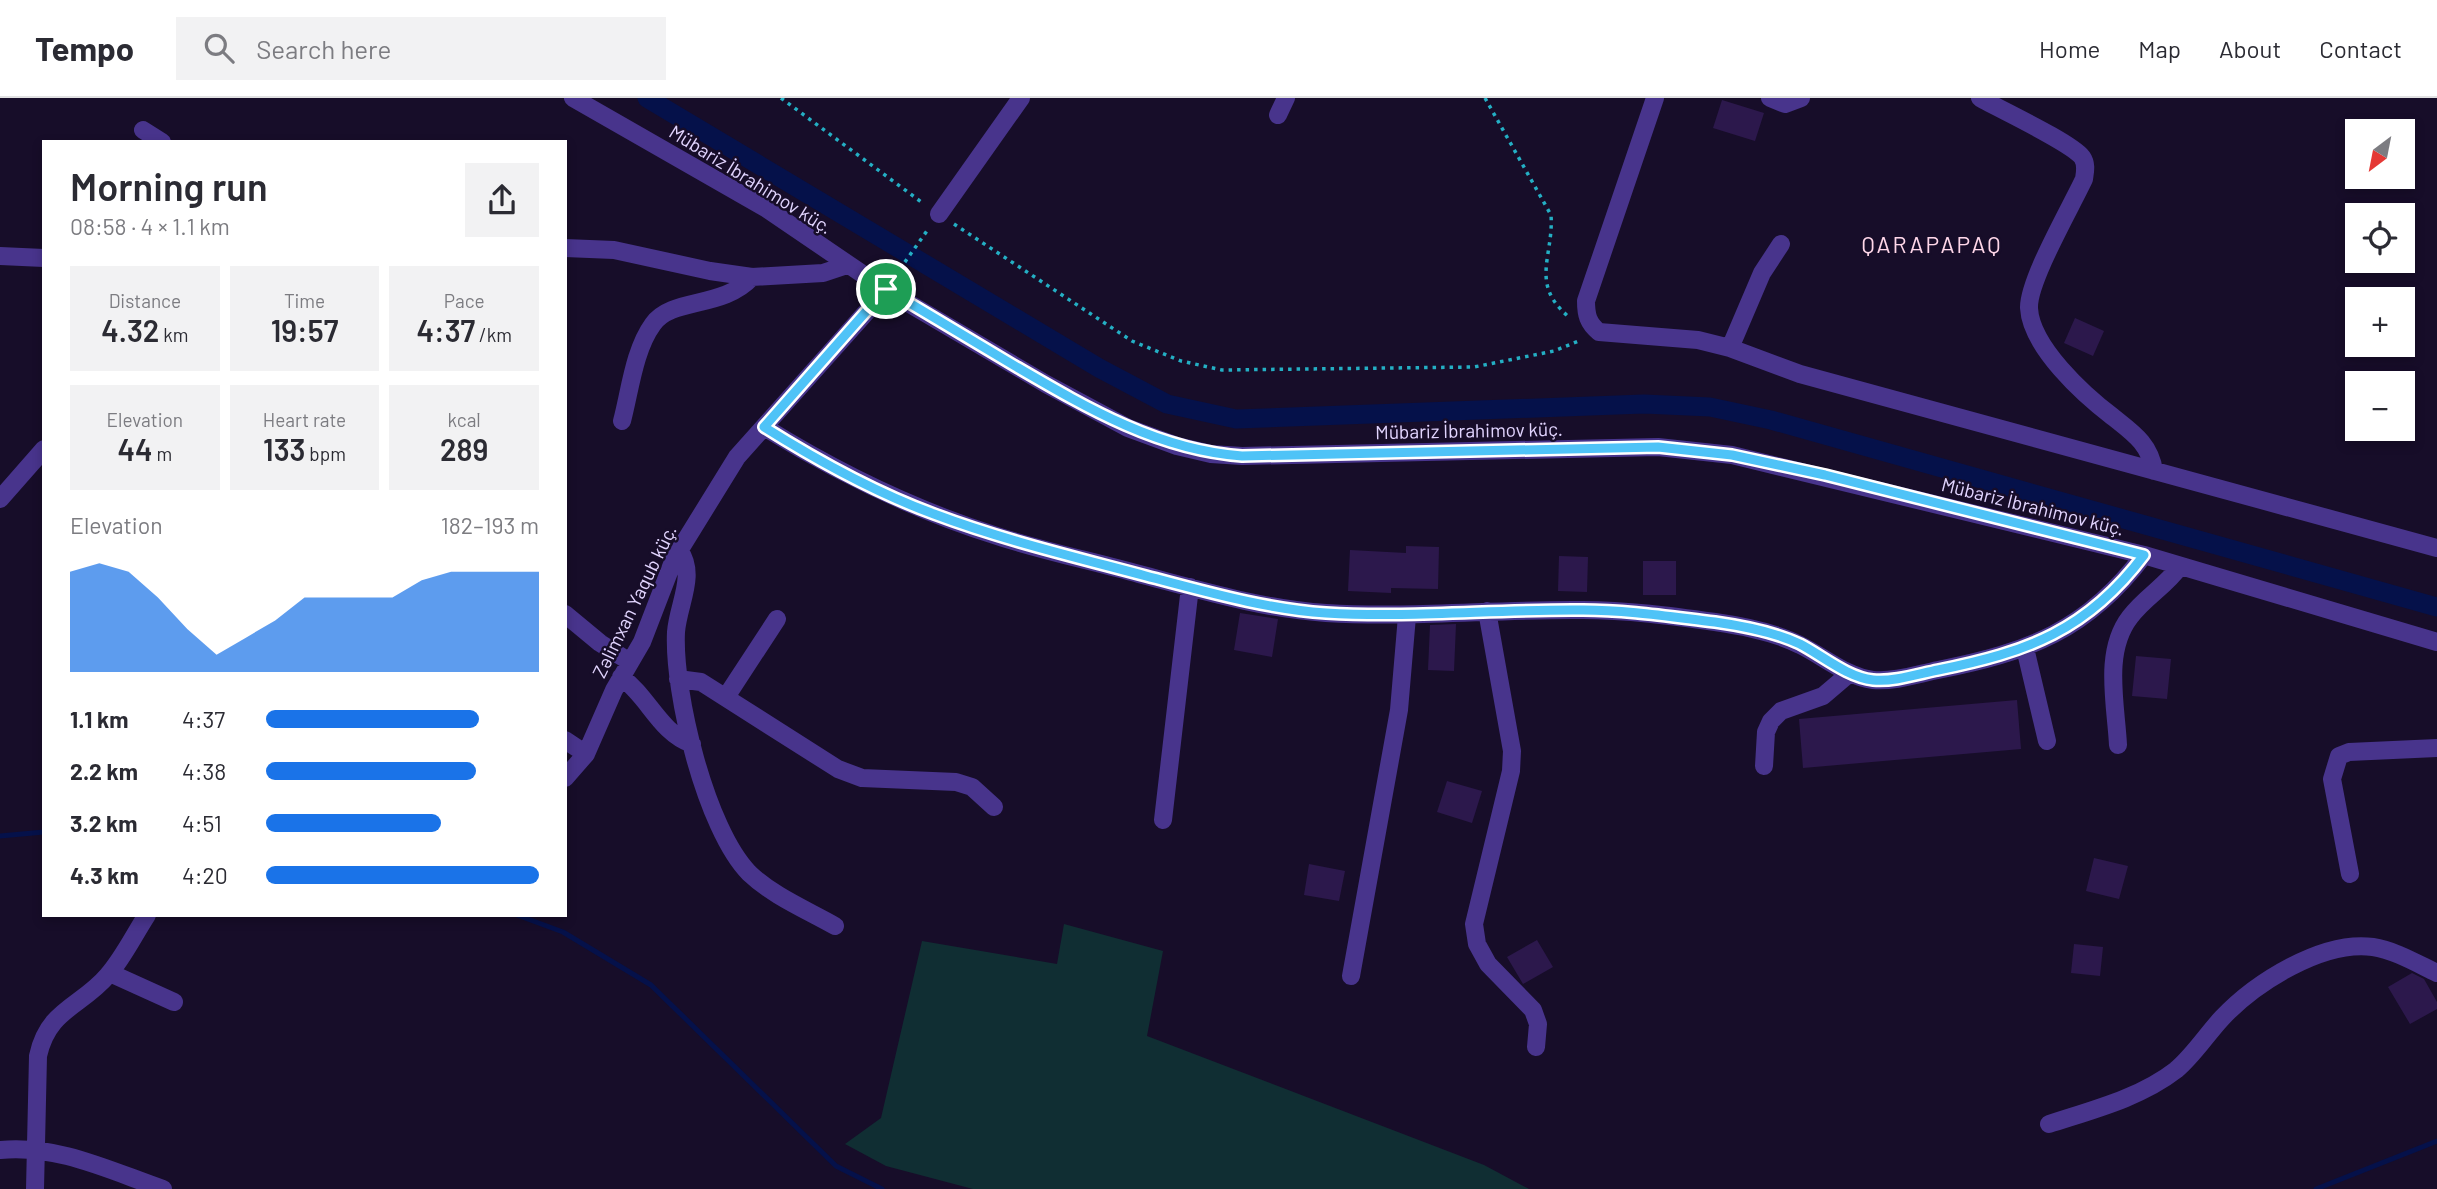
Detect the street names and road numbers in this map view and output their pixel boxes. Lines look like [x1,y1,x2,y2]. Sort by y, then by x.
street label: Mübariz İbrahimov küç. [665,120,837,238]
street label: Mübariz İbrahimov küç. [1375,417,1563,443]
street label: Mübariz İbrahimov küç. [1939,472,2127,540]
street label: Zəlimxan Yaqub küç. [587,521,681,681]

